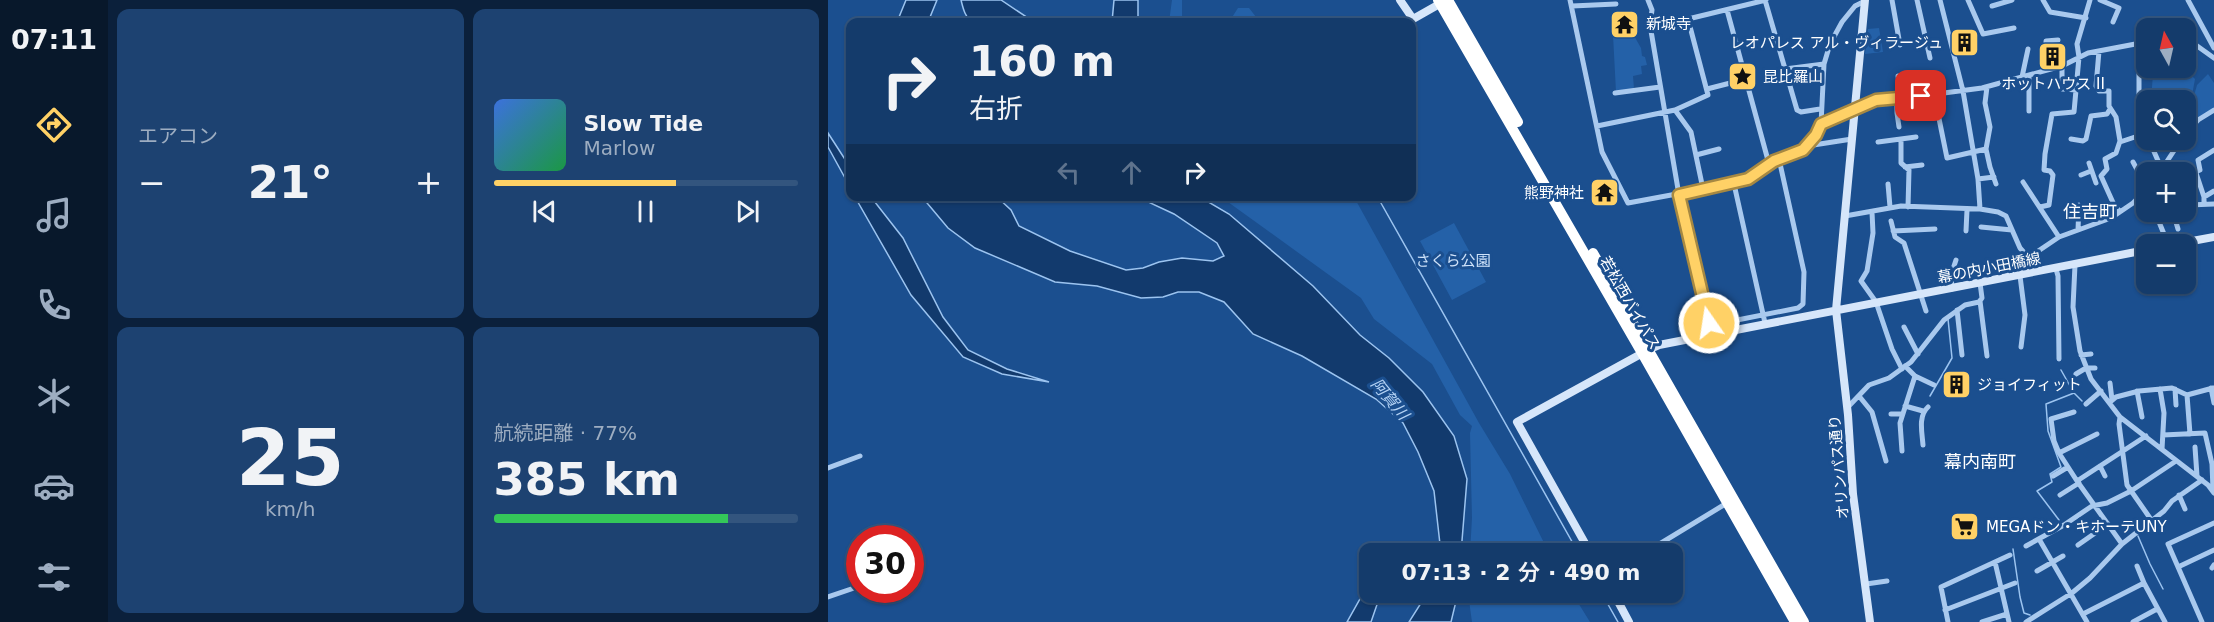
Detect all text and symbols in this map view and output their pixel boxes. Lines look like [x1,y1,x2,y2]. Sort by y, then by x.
temple icon: 新城寺 [1609,8,1641,40]
place label: 新城寺 [1646,15,1691,33]
north arrow [2136,18,2196,78]
map controls [2136,18,2196,294]
text: 07:11 [11,24,97,55]
building icon: レオパレス アル・ヴィラージュ [1948,27,1980,59]
place label: レオパレス アル・ヴィラージュ [1730,34,1943,52]
text: 160 m [969,37,1115,86]
building icon: ホットハウス II [2037,41,2069,73]
icon: right [870,42,948,120]
place icon: 昆比羅山 [1726,61,1758,93]
place label: 昆比羅山 [1763,68,1823,86]
pin [1895,70,1946,121]
place label: ホットハウス II [2001,75,2105,93]
icon: arrive [1904,79,1937,112]
button: search [2136,90,2196,150]
text: 右折 [969,93,1023,124]
icon: directions [33,104,75,146]
text: Slow Tide [584,111,703,136]
text: エアコン [138,124,218,148]
text: Marlow [584,136,655,160]
text: 21° [248,156,333,209]
icon: left [1052,156,1085,189]
icon: ahead [1115,156,1148,189]
icon: right [1178,156,1211,189]
button: + [2136,162,2196,222]
text: − [138,163,166,202]
text: + [415,163,443,202]
temple icon: 熊野神社 [1589,177,1621,209]
place label: 熊野神社 [1524,184,1584,202]
icon: music [33,194,75,236]
icon: previous [528,195,561,228]
icon: pause [629,195,662,228]
icon: next [731,195,764,228]
district label: 住吉町 [2063,201,2117,222]
button: − [2136,234,2196,294]
street label: 幕の内小田橋線 [1936,249,2042,287]
park label: さくら公園 [1415,252,1491,270]
street label: 若松西バイパス [1596,253,1664,353]
icon: phone [33,284,75,326]
position arrow [1677,291,1741,355]
building icon: ジョイフィット [1940,369,1972,401]
icon: climate [33,375,75,417]
water label: 阿賀川 [1367,375,1414,425]
place label: ジョイフィット [1977,376,2082,394]
text: 25 [236,413,345,503]
street label: オリンパス通り [1825,414,1853,520]
text: 航続距離 · 77% [494,421,637,445]
district label: 幕内南町 [1944,451,2016,472]
text: 385 km [494,453,680,506]
icon: car [33,465,75,507]
text: km/h [265,497,315,521]
supermarket icon: MEGAドン・キホーテUNY [1949,511,1981,543]
place label: MEGAドン・キホーテUNY [1986,518,2168,536]
speed limit sign: 30 [846,525,924,603]
icon: filters [33,556,75,598]
text: 07:13 · 2 分 · 490 m [1402,560,1640,585]

